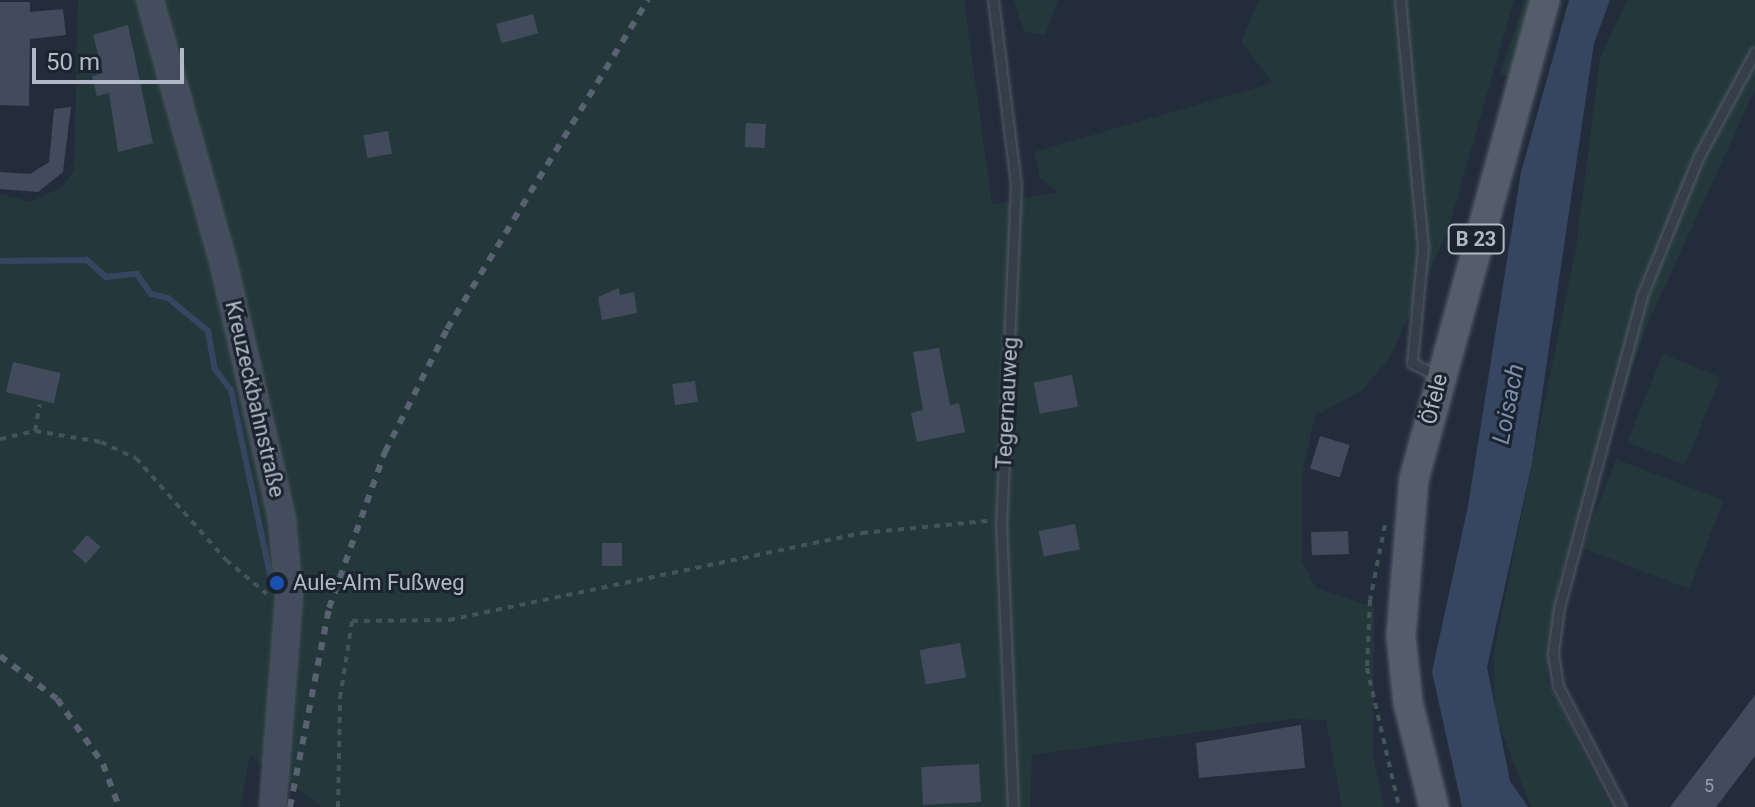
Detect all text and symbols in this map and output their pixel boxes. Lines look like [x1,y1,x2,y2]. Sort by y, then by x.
scale bar [36,32,188,82]
text: 50 m [46,48,100,76]
road number: B 23 [1446,223,1506,255]
street label: Kreuzeckbahnstraße [220,298,290,500]
street label: Tegernauweg [990,336,1024,470]
water label: Loisach [1487,361,1531,447]
street label: Öfele [1415,371,1453,427]
place label: Aule-Alm Fußweg [293,570,465,596]
marker: Aule-Alm Fußweg [268,574,286,592]
house number: 5 [1704,775,1714,797]

